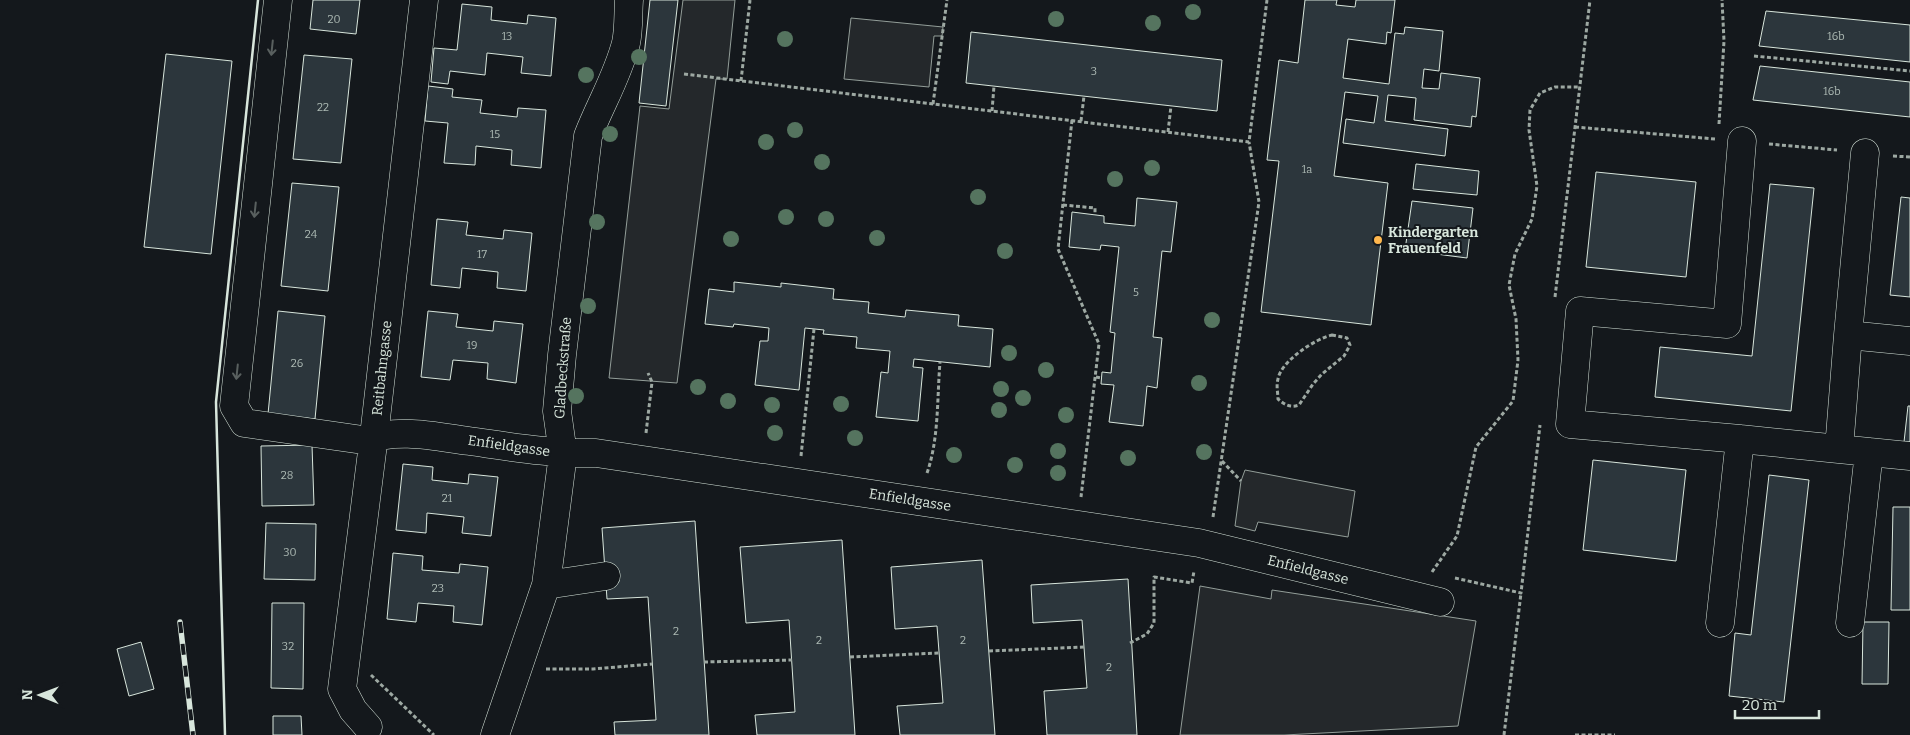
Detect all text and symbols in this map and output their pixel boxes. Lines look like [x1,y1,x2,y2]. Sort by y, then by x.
house number: 20 [327,13,341,26]
house number: 13 [502,30,512,43]
house number: 16b [1827,30,1845,43]
one-way arrow [268,40,277,56]
house number: 3 [1091,65,1097,78]
house number: 16b [1823,85,1841,98]
house number: 22 [317,101,329,114]
house number: 15 [490,128,500,141]
house number: 1a [1302,163,1312,176]
one-way arrow [250,202,260,218]
place label: Kindergarten Frauenfeld [1388,224,1478,257]
house number: 24 [305,228,318,241]
marker: Kindergarten Frauenfeld [1372,234,1384,246]
house number: 17 [477,248,487,261]
house number: 5 [1133,286,1139,299]
street label: Gladbeckstraße [551,317,575,419]
street label: Reitbahngasse [369,320,395,416]
house number: 19 [467,339,477,352]
house number: 26 [291,357,303,370]
one-way arrow [232,363,242,379]
street label: Enfieldgasse [467,432,551,460]
house number: 28 [281,469,293,482]
street label: Enfieldgasse [868,485,952,515]
house number: 21 [442,492,453,505]
house number: 30 [283,546,297,559]
street label: Enfieldgasse [1266,552,1350,588]
house number: 23 [432,582,444,595]
house number: 2 [673,625,679,638]
house number: 2 [816,634,822,647]
house number: 2 [960,634,966,647]
house number: 32 [282,640,294,653]
house number: 2 [1106,661,1112,674]
north arrow [15,670,65,720]
scale bar [1735,688,1819,720]
text: N [19,689,36,700]
text: 20 m [1742,696,1778,714]

